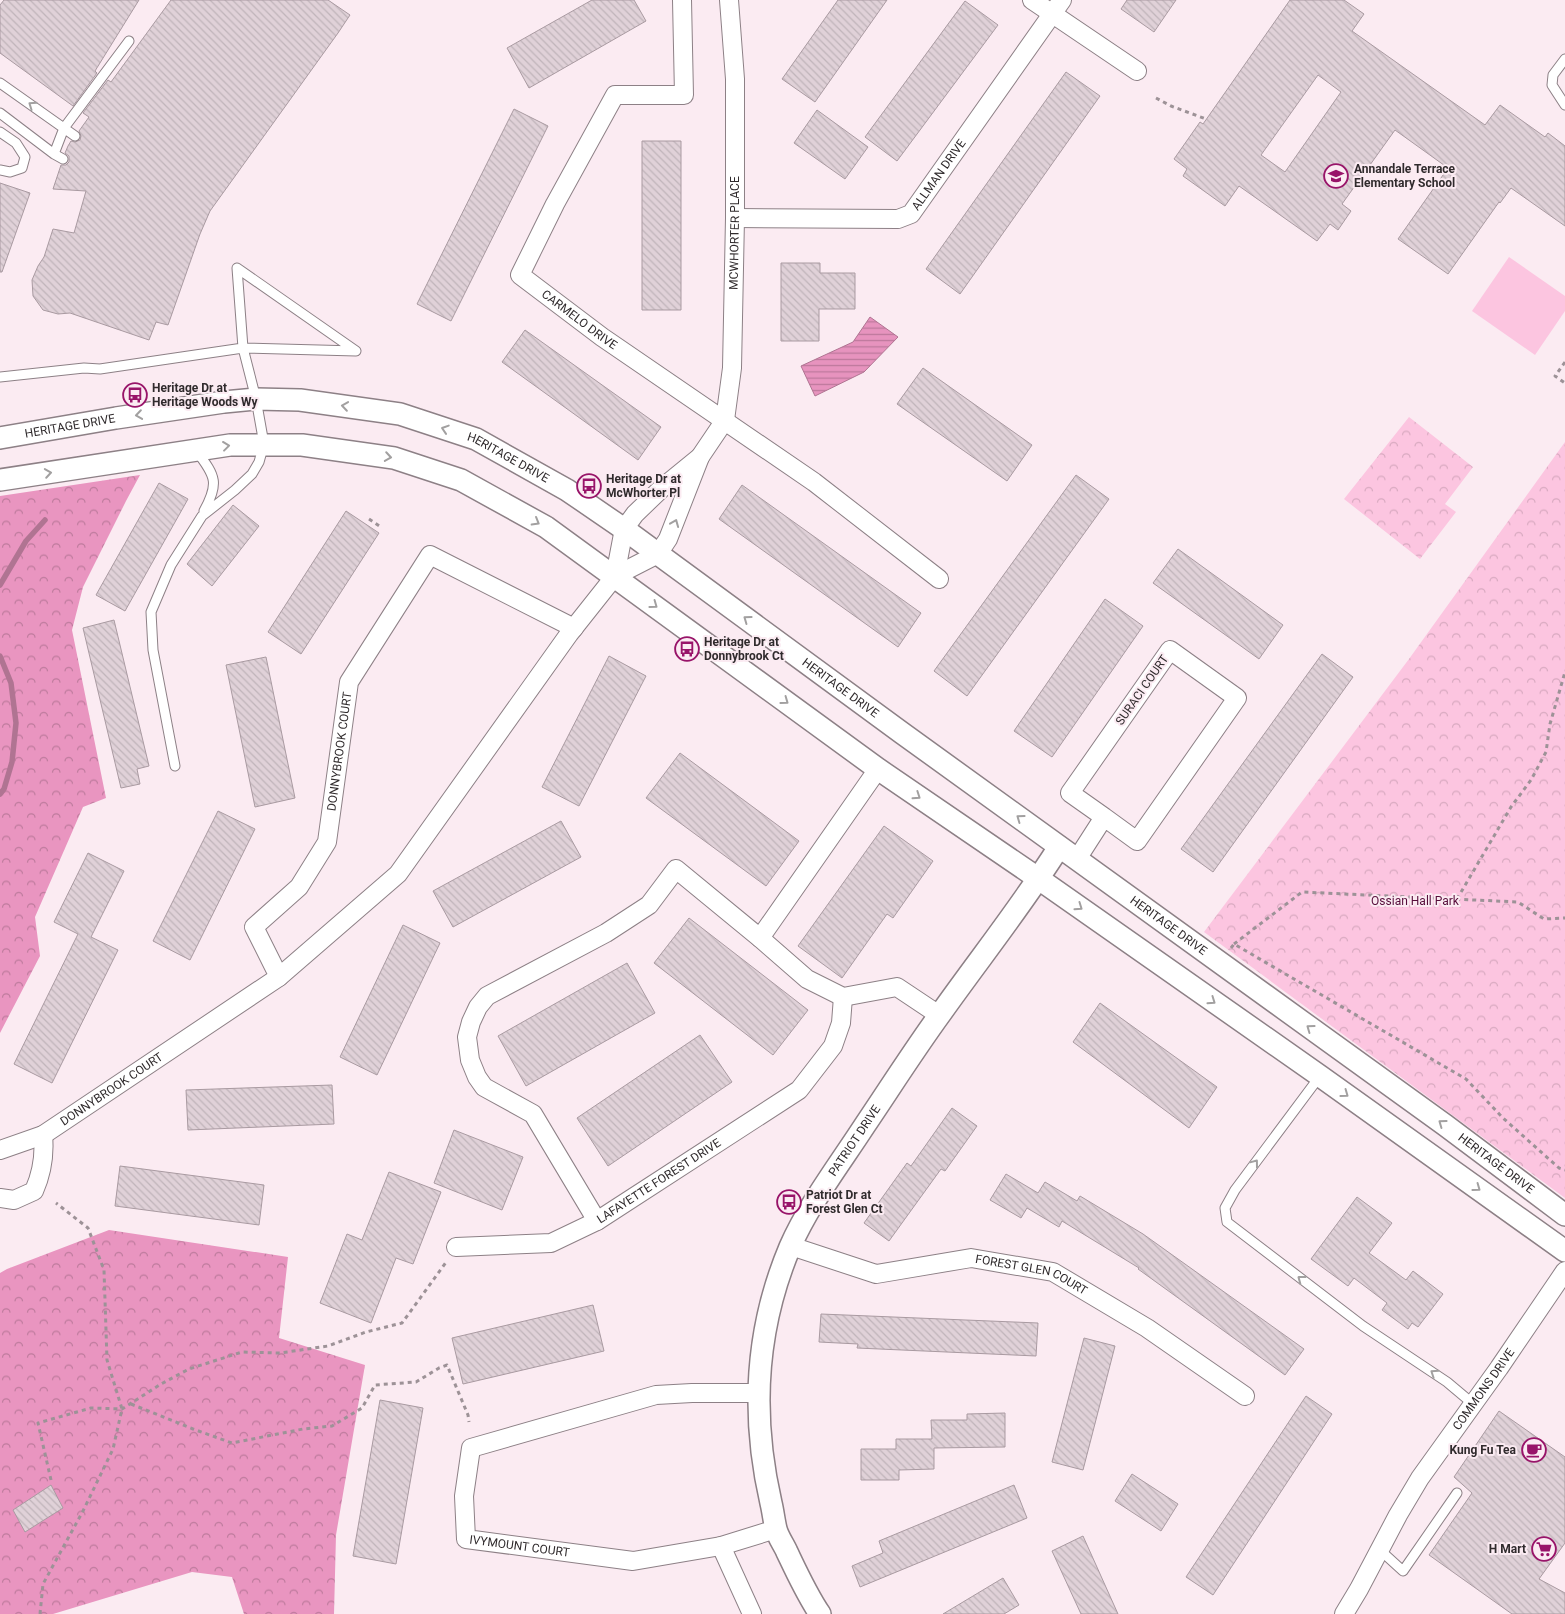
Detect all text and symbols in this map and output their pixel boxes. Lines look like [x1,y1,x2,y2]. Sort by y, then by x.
one-way arrow [28,102,38,111]
street label: ALLMAN DRIVE [909,136,969,213]
place label: Annandale Terrace Elementary School [1354,162,1456,190]
school or university icon: Annandale Terrace Elementary School [1323,163,1349,189]
street label: MCWHORTER PLACE [727,176,742,290]
street label: CARMELO DRIVE [539,287,620,352]
place label: Heritage Dr at Heritage Woods Wy [152,381,259,409]
bus stop icon: Heritage Dr at Heritage Woods Wy [122,382,148,408]
one-way arrow [340,401,348,412]
one-way arrow [134,409,143,419]
street label: HERITAGE DRIVE [24,411,116,441]
one-way arrow [442,425,450,435]
street label: HERITAGE DRIVE [466,430,552,486]
one-way arrow [223,441,231,452]
one-way arrow [383,452,392,462]
one-way arrow [45,468,53,479]
place label: Heritage Dr at McWhorter Pl [606,472,681,500]
bus stop icon: Heritage Dr at McWhorter Pl [576,473,602,499]
one-way arrow [531,515,540,525]
one-way arrow [668,519,679,528]
one-way arrow [648,599,658,608]
one-way arrow [744,617,753,625]
place label: Heritage Dr at Donnybrook Ct [704,635,784,663]
bus stop icon: Heritage Dr at Donnybrook Ct [674,636,700,662]
street label: SURACI COURT [1113,652,1171,728]
street label: HERITAGE DRIVE [800,655,882,721]
street label: DONNYBROOK COURT [324,691,355,812]
one-way arrow [779,695,789,704]
one-way arrow [911,790,921,799]
one-way arrow [1016,815,1026,824]
street label: HERITAGE DRIVE [1127,893,1210,958]
park label: Ossian Hall Park [1371,894,1460,908]
one-way arrow [1073,901,1082,910]
one-way arrow [1206,995,1215,1004]
one-way arrow [1307,1024,1316,1034]
street label: DONNYBROOK COURT [58,1050,165,1128]
one-way arrow [1339,1088,1349,1097]
street label: PATRIOT DRIVE [826,1102,883,1179]
one-way arrow [1438,1120,1448,1129]
street label: HERITAGE DRIVE [1456,1130,1537,1197]
street label: LAFAYETTE FOREST DRIVE [594,1136,724,1226]
one-way arrow [1249,1159,1258,1168]
one-way arrow [1471,1182,1481,1191]
place label: Patriot Dr at Forest Glen Ct [806,1188,883,1216]
bus stop icon: Patriot Dr at Forest Glen Ct [776,1189,802,1215]
street label: FOREST GLEN COURT [974,1252,1090,1298]
one-way arrow [1297,1276,1307,1285]
street label: COMMONS DRIVE [1450,1346,1517,1433]
one-way arrow [1430,1370,1439,1380]
cafe icon: Kung Fu Tea [1521,1437,1547,1463]
place label: Kung Fu Tea [1450,1443,1517,1457]
street label: IVYMOUNT COURT [469,1533,570,1560]
supermarket icon: H Mart [1531,1536,1557,1562]
place label: H Mart [1489,1542,1526,1556]

